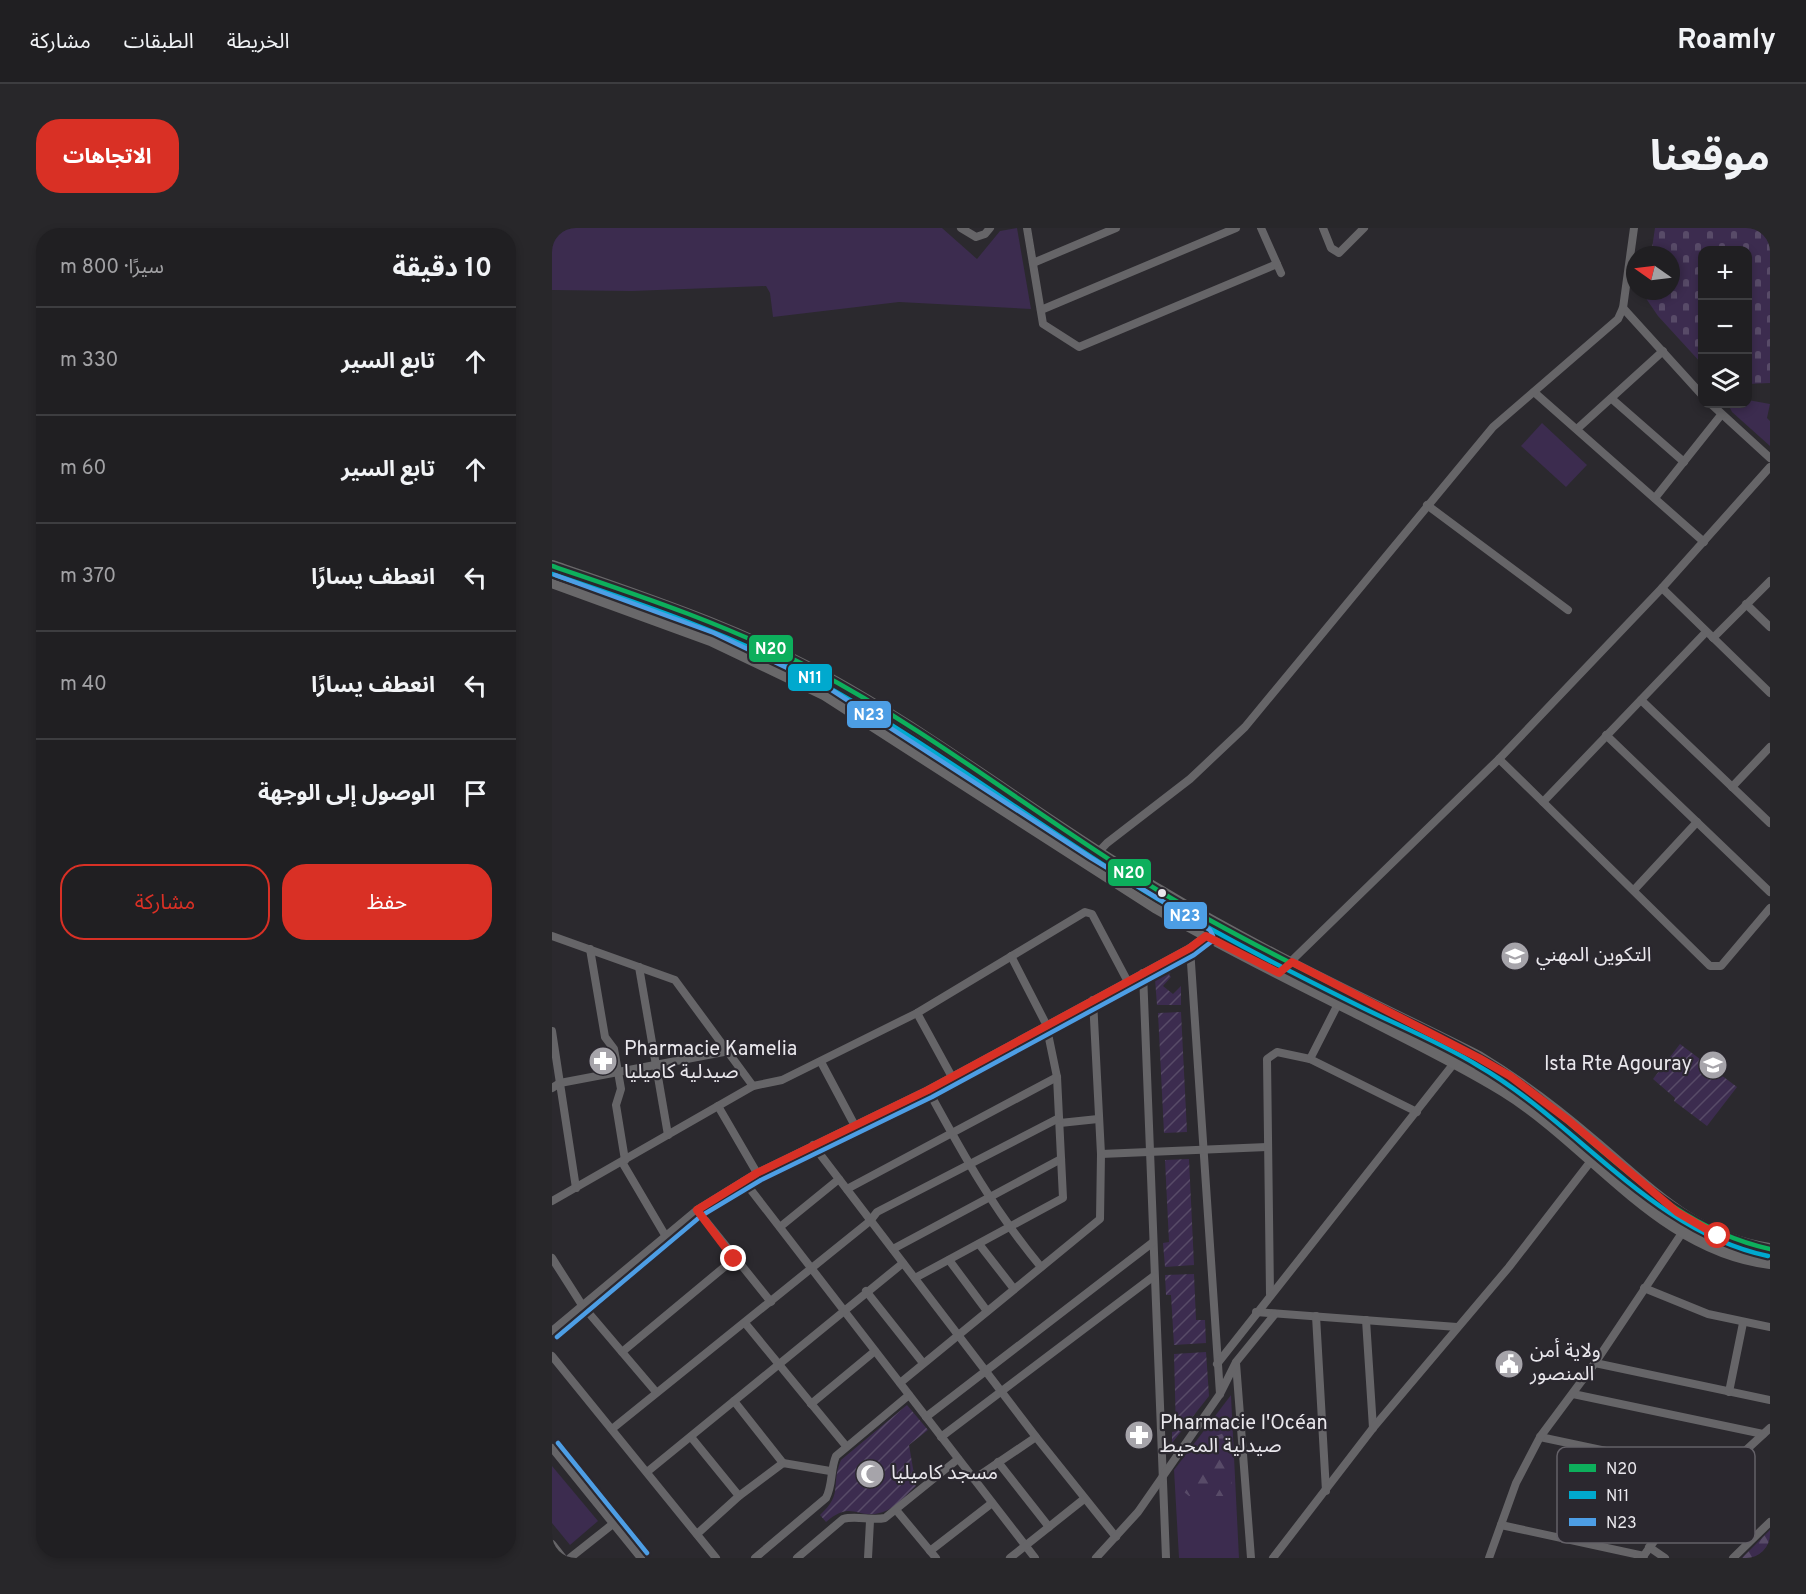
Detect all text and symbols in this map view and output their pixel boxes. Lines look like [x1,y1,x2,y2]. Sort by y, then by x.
text: Roamly [1677,23,1776,59]
text: مشاركة [30,29,91,56]
text: الطبقات [124,29,194,56]
text: الخريطة [227,29,290,56]
button: الاتجاهات [36,119,179,193]
text: موقعنا [1650,133,1770,186]
north arrow [1626,246,1680,300]
map controls [1698,246,1752,408]
button: + [1698,246,1752,300]
text: 10 دقيقة [393,253,492,286]
text: سيرًا · 800 m [60,255,164,281]
button: − [1698,300,1752,354]
icon: ahead [459,345,492,378]
text: 330 m [60,348,118,374]
text: تابع السير [341,349,435,376]
button: layers [1698,354,1752,408]
icon: ahead [459,453,492,486]
text: 60 m [60,456,106,482]
text: تابع السير [341,457,435,484]
icon: left [459,561,492,594]
text: 370 m [60,564,116,590]
text: انعطف يسارًا [311,565,435,592]
line badge: N20 [748,634,794,663]
text: N20 [755,640,787,660]
line badge: N11 [787,663,833,692]
icon: left [459,669,492,702]
text: N11 [798,669,822,689]
text: 40 m [60,672,107,698]
text: انعطف يسارًا [311,673,435,700]
line badge: N23 [846,700,892,729]
text: N23 [854,706,884,726]
icon: arrive [459,777,492,810]
text: الوصول إلى الوجهة [258,781,435,808]
line badge: N20 [1107,858,1152,887]
button: مشاركة [60,864,270,940]
button: حفظ [282,864,492,940]
text: N20 [1113,864,1145,884]
unlabelled marker [1156,887,1168,899]
line badge: N23 [1163,901,1208,930]
text: N23 [1170,907,1200,927]
school or university icon: التكوين المهني [1499,940,1531,972]
place label: التكوين المهني [1536,943,1652,970]
place label: Pharmacie Kamelia صيدلية كاميليا [624,1037,797,1086]
pharmacy icon: Pharmacie Kamelia صيدلية كاميليا [587,1045,619,1077]
school or university icon: Ista Rte Agouray [1697,1049,1729,1081]
place label: Ista Rte Agouray [1544,1052,1692,1078]
route start [1704,1222,1730,1248]
route end [720,1245,746,1271]
place label: ولاية أمن المنصور [1529,1338,1601,1388]
public building icon: ولاية أمن المنصور [1493,1348,1525,1380]
place label: Pharmacie l'Océan صيدلية المحيط [1160,1411,1328,1460]
pharmacy icon: Pharmacie l'Océan صيدلية المحيط [1123,1419,1155,1451]
legend [1557,1447,1755,1543]
mosque icon: مسجد كاميليا [854,1458,886,1490]
text: N20 [1606,1460,1637,1480]
place label: مسجد كاميليا [891,1461,998,1487]
text: N11 [1606,1487,1629,1507]
text: N23 [1606,1514,1637,1534]

